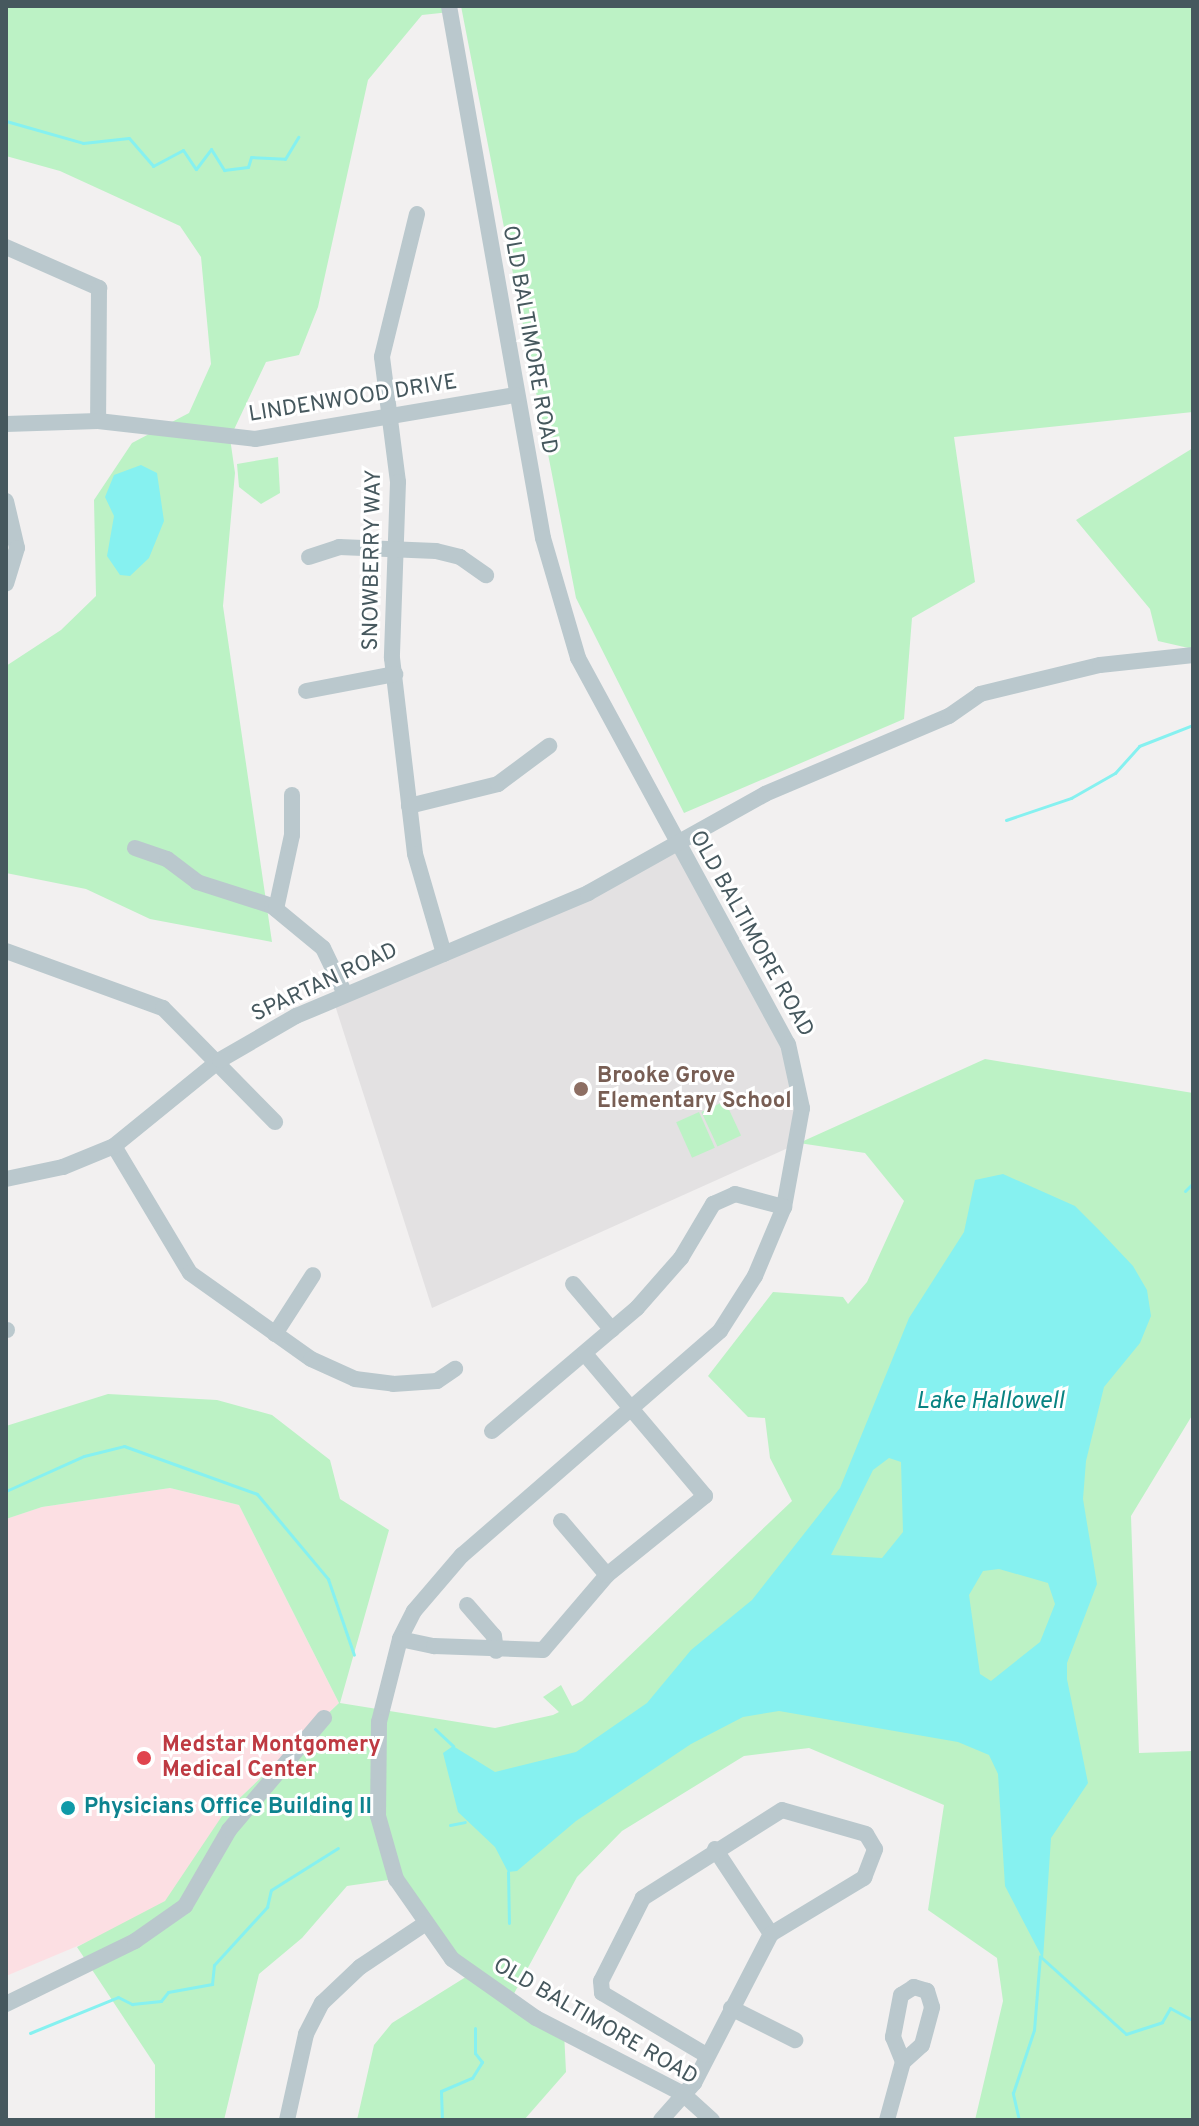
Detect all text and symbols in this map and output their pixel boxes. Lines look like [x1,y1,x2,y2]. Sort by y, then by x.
street label: OLD BALTIMORE ROAD [496,224,562,456]
street label: LINDENWOOD DRIVE [247,369,459,429]
street label: SNOWBERRY WAY [358,469,388,651]
street label: OLD BALTIMORE ROAD [683,826,819,1042]
street label: SPARTAN ROAD [248,938,402,1028]
place label: Brooke Grove Elementary School [597,1063,792,1114]
marker: Brooke Grove Elementary School [572,1080,590,1098]
water label: Lake Hallowell [916,1389,1064,1417]
place label: Medstar Montgomery Medical Center [162,1732,381,1784]
marker: Medstar Montgomery Medical Center [133,1747,155,1769]
place label: Physicians Office Building II [84,1795,372,1821]
marker: Physicians Office Building II [59,1799,77,1817]
street label: OLD BALTIMORE ROAD [488,1953,702,2091]

